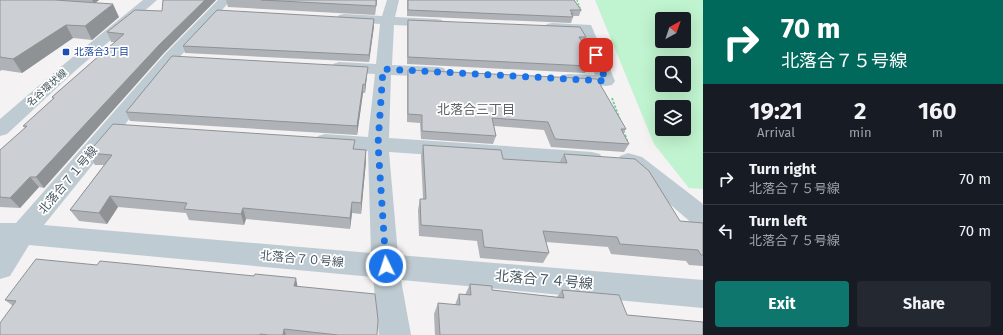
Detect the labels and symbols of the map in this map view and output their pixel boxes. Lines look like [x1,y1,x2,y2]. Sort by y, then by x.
north arrow [655,12,691,48]
pin [579,38,613,72]
place label: 北落合3丁目 [74,46,129,58]
marker: 北落合3丁目 [61,47,71,57]
street label: 名谷環状線 [24,67,70,109]
district label: 北落合三丁目 [437,102,515,117]
street label: 北落合７１号線 [36,143,100,217]
position arrow [365,245,407,287]
street label: 北落合７０号線 [260,248,344,270]
street label: 北落合７４号線 [494,267,594,293]

